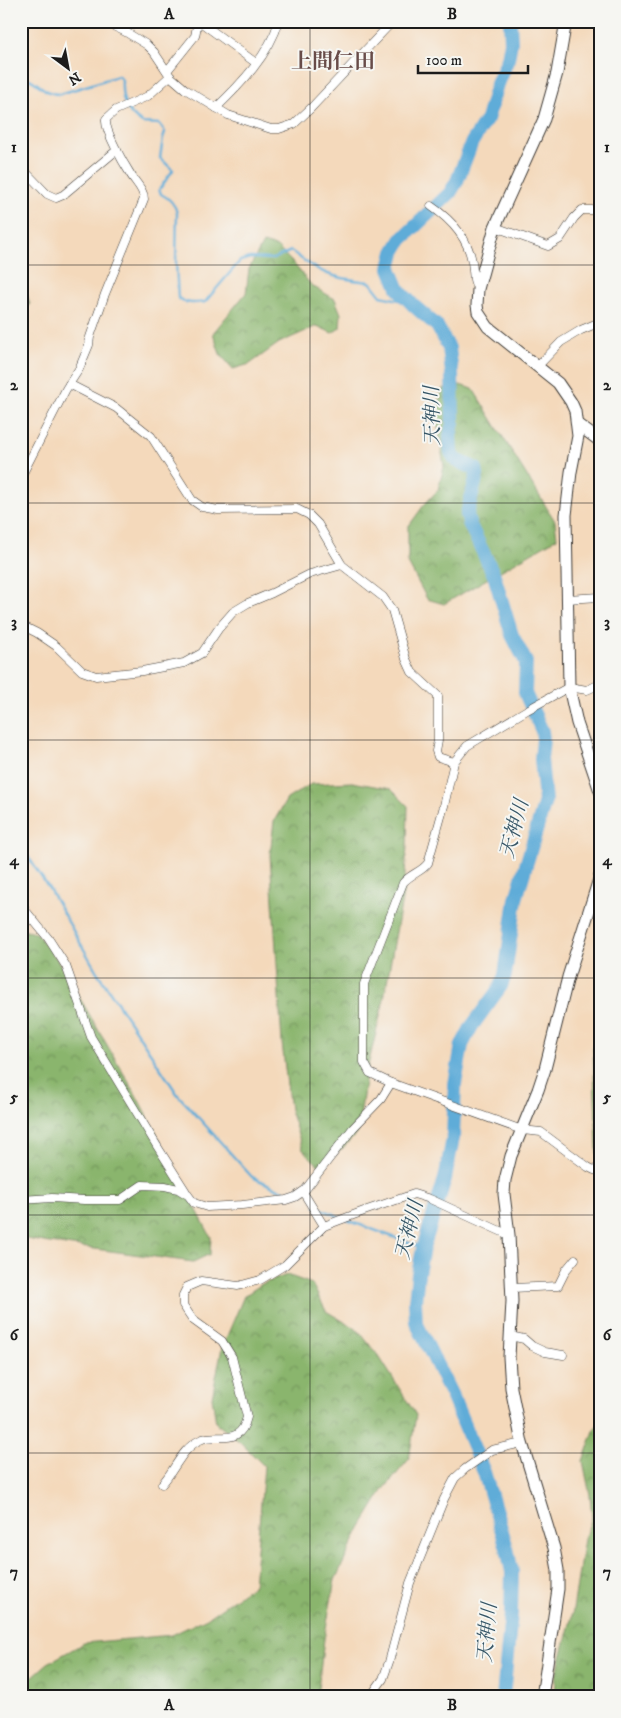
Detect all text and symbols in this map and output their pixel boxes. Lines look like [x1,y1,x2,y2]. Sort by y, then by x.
text: A [163,4,175,24]
text: B [447,4,457,24]
north arrow [42,42,92,92]
scale bar [418,42,528,74]
district label: 上間仁田 [291,49,375,75]
text: 100 m [426,51,462,70]
text: N [64,67,84,89]
text: 1 [11,137,17,157]
text: 1 [604,137,610,157]
text: 2 [10,375,19,395]
text: 2 [603,375,612,395]
water label: 天神川 [420,384,446,446]
text: 3 [11,612,17,632]
text: 3 [604,612,610,632]
water label: 天神川 [495,795,535,861]
text: 4 [8,850,19,870]
text: 4 [601,850,612,870]
text: 5 [9,1087,18,1107]
text: 5 [602,1087,611,1107]
water label: 天神川 [391,1196,430,1262]
text: 6 [10,1325,20,1345]
text: 6 [603,1325,613,1345]
text: 7 [10,1562,18,1582]
text: 7 [603,1562,611,1582]
water label: 天神川 [473,1600,503,1664]
text: A [163,1695,175,1715]
text: B [447,1695,457,1715]

